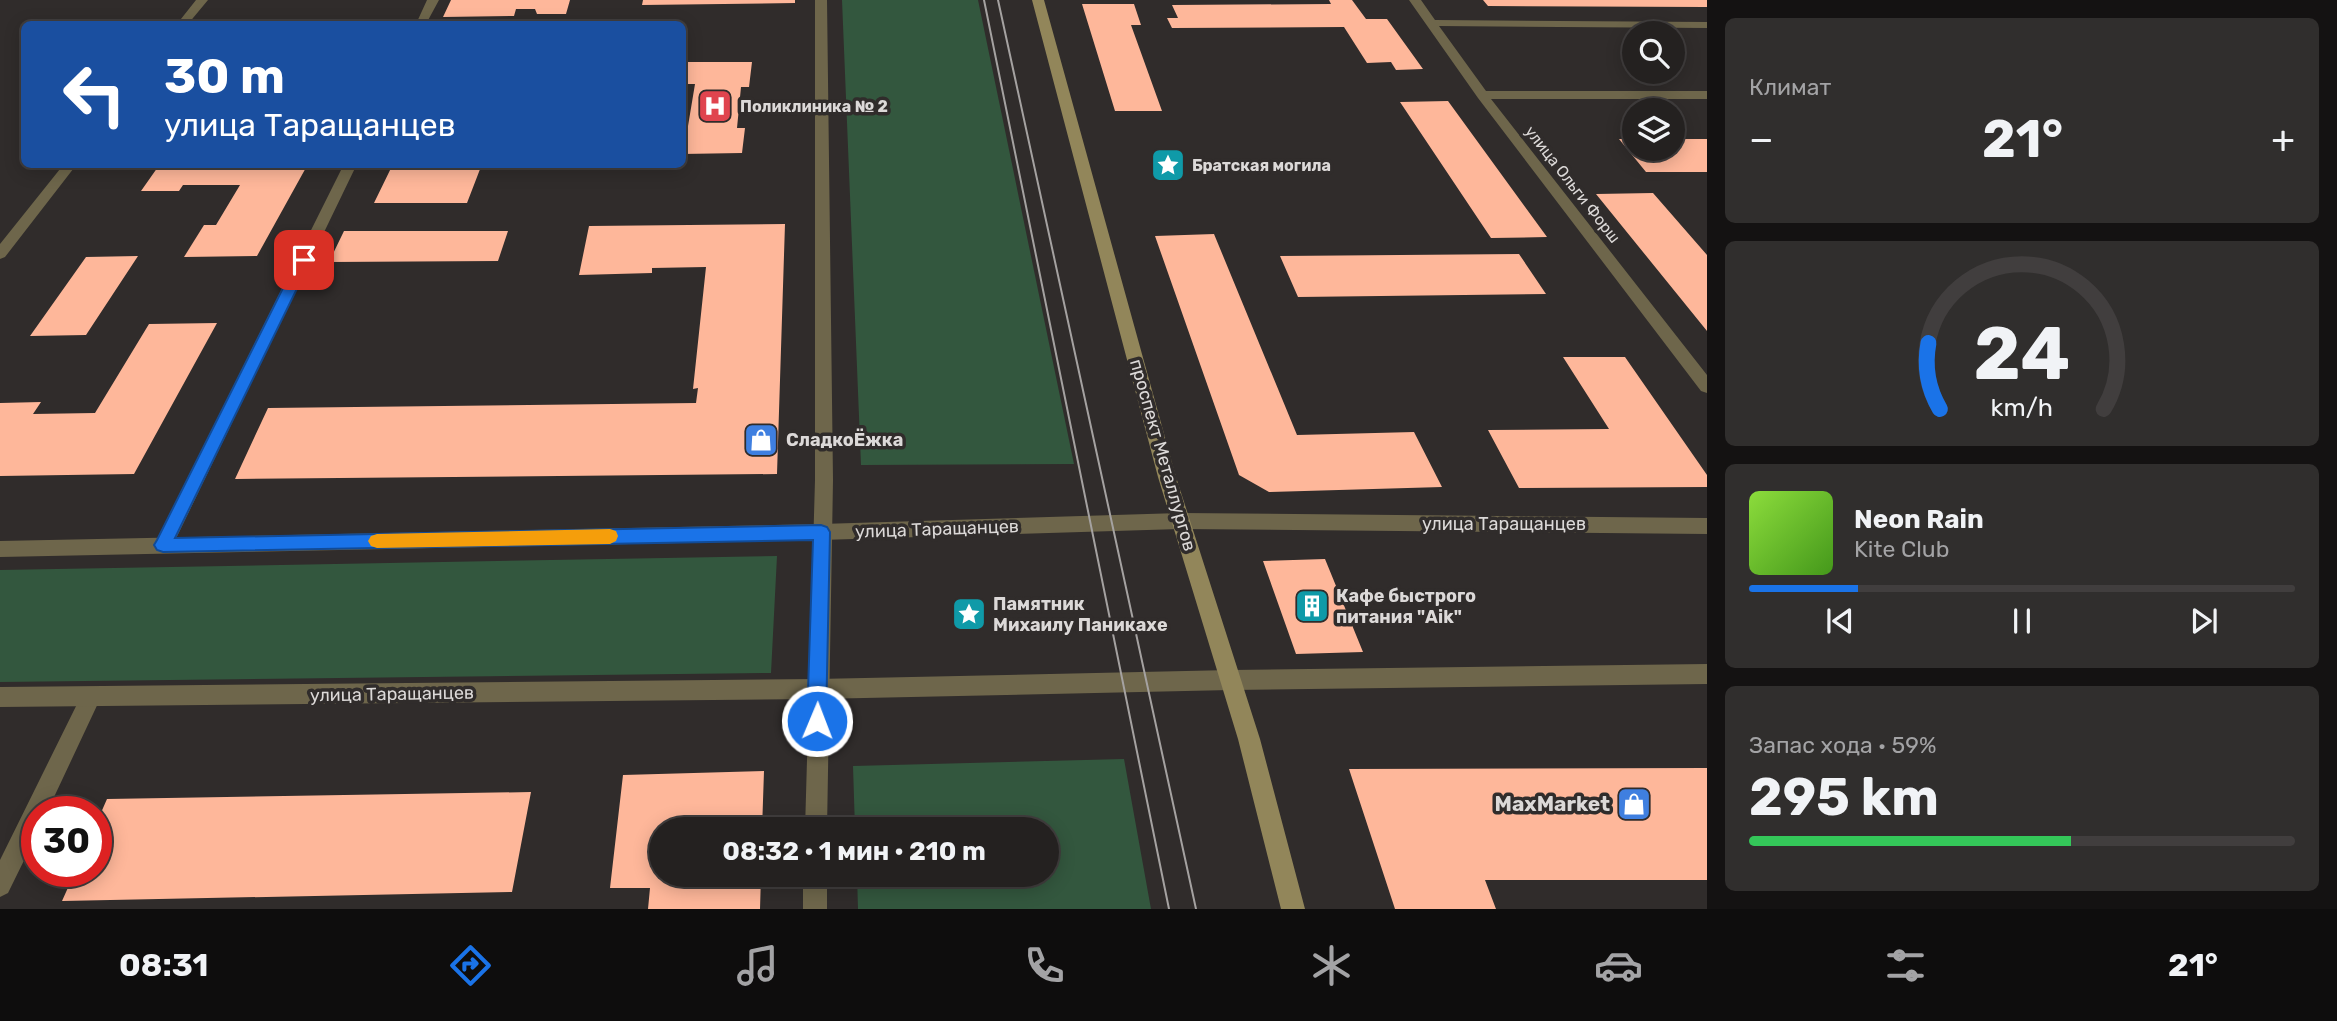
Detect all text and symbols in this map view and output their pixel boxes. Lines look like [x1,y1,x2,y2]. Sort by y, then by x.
map controls [1622,21,1685,161]
button: search [1622,21,1685,84]
text: 30 m [164,47,285,105]
icon: left [49,49,140,140]
text: Климат [1749,73,1831,101]
hospital icon: Поликлиника № 2 [696,87,734,125]
place label: Поликлиника № 2 [740,97,888,116]
button: layers [1622,98,1685,161]
text: улица Таращанцев [164,106,456,144]
text: 21° [1982,108,2063,170]
text: − [1749,116,1774,162]
text: + [2271,116,2295,162]
street label: улица Ольги Форш [1521,122,1624,247]
place icon: Братская могила [1149,146,1187,184]
place label: Братская могила [1192,156,1331,175]
pin [274,230,334,290]
icon: arrive [285,241,323,279]
text: 24 [1974,312,2070,398]
street label: проспект Металлургов [1125,356,1201,554]
text: km/h [1991,393,2053,422]
shop icon: СладкоЁжка [742,421,780,459]
place label: СладкоЁжка [786,428,903,451]
text: Neon Rain [1854,504,1984,535]
street label: улица Таращанцев [1422,513,1586,535]
street label: улица Таращанцев [855,515,1019,543]
text: Kite Club [1854,535,1949,563]
place label: Кафе быстрого питания "Aik" [1336,585,1476,628]
building icon: Кафе быстрого питания "Aik" [1293,587,1331,625]
place label: Памятник Михаилу Паникахе [993,593,1168,636]
place icon: Памятник Михаилу Паникахе [950,595,988,633]
icon: previous [1821,602,1859,640]
icon: pause [2003,602,2041,640]
icon: next [2185,602,2223,640]
street label: улица Таращанцев [310,682,474,706]
position arrow [780,684,854,758]
text: Запас хода · 59% [1749,731,1936,759]
text: 295 km [1749,766,1939,828]
shop icon: MaxMarket [1615,785,1653,823]
place label: MaxMarket [1495,791,1610,816]
speed limit sign: 30 [21,796,112,887]
text: 08:32 · 1 мин · 210 m [722,836,986,867]
icon: directions [446,941,495,990]
icon: music [733,941,782,990]
icon: phone [1020,941,1069,990]
icon: climate [1307,941,1356,990]
icon: car [1594,941,1643,990]
icon: filters [1881,941,1930,990]
text: 08:31 [119,946,208,984]
text: 21° [2168,946,2218,984]

